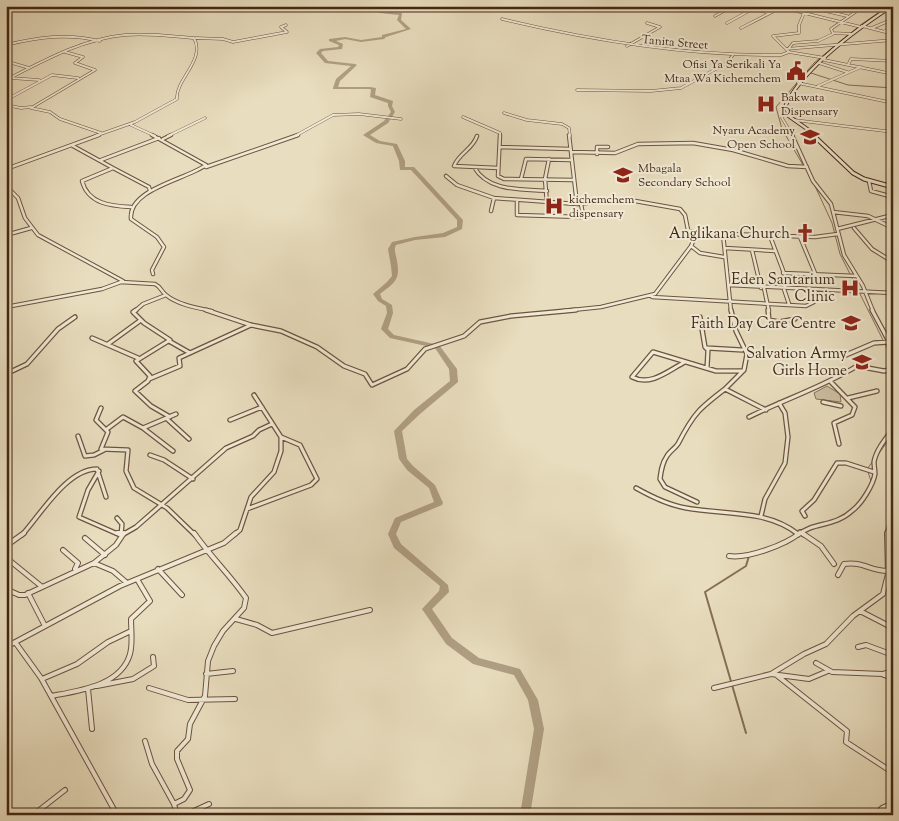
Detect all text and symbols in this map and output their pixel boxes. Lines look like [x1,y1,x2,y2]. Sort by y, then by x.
street label: Tanita Street [641,31,709,55]
place label: Ofisi Ya Serikali Ya Mtaa Wa Kichemchem [664,56,781,88]
public building icon: Ofisi Ya Serikali Ya Mtaa Wa Kichemchem [785,60,807,82]
place label: Bakwata Dispensary [781,89,839,121]
hospital icon: Bakwata Dispensary [755,93,777,115]
place label: Nyaru Academy Open School [712,122,796,154]
school or university icon: Nyaru Academy Open School [799,126,821,148]
place label: Mbagala Secondary School [638,160,731,192]
school or university icon: Mbagala Secondary School [612,164,634,186]
place label: kichemchem dispensary [569,191,634,223]
hospital icon: kichemchem dispensary [543,195,565,217]
church icon: Anglikana Church [794,222,816,244]
place label: Anglikana Church [669,224,790,245]
place label: Eden Santarium Clinic [731,270,836,308]
hospital icon: Eden Santarium Clinic [839,277,861,299]
school or university icon: Faith Day Care Centre [840,312,862,334]
place label: Faith Day Care Centre [691,314,836,335]
place label: Salvation Army Girls Home [746,344,848,382]
school or university icon: Salvation Army Girls Home [851,351,873,373]

